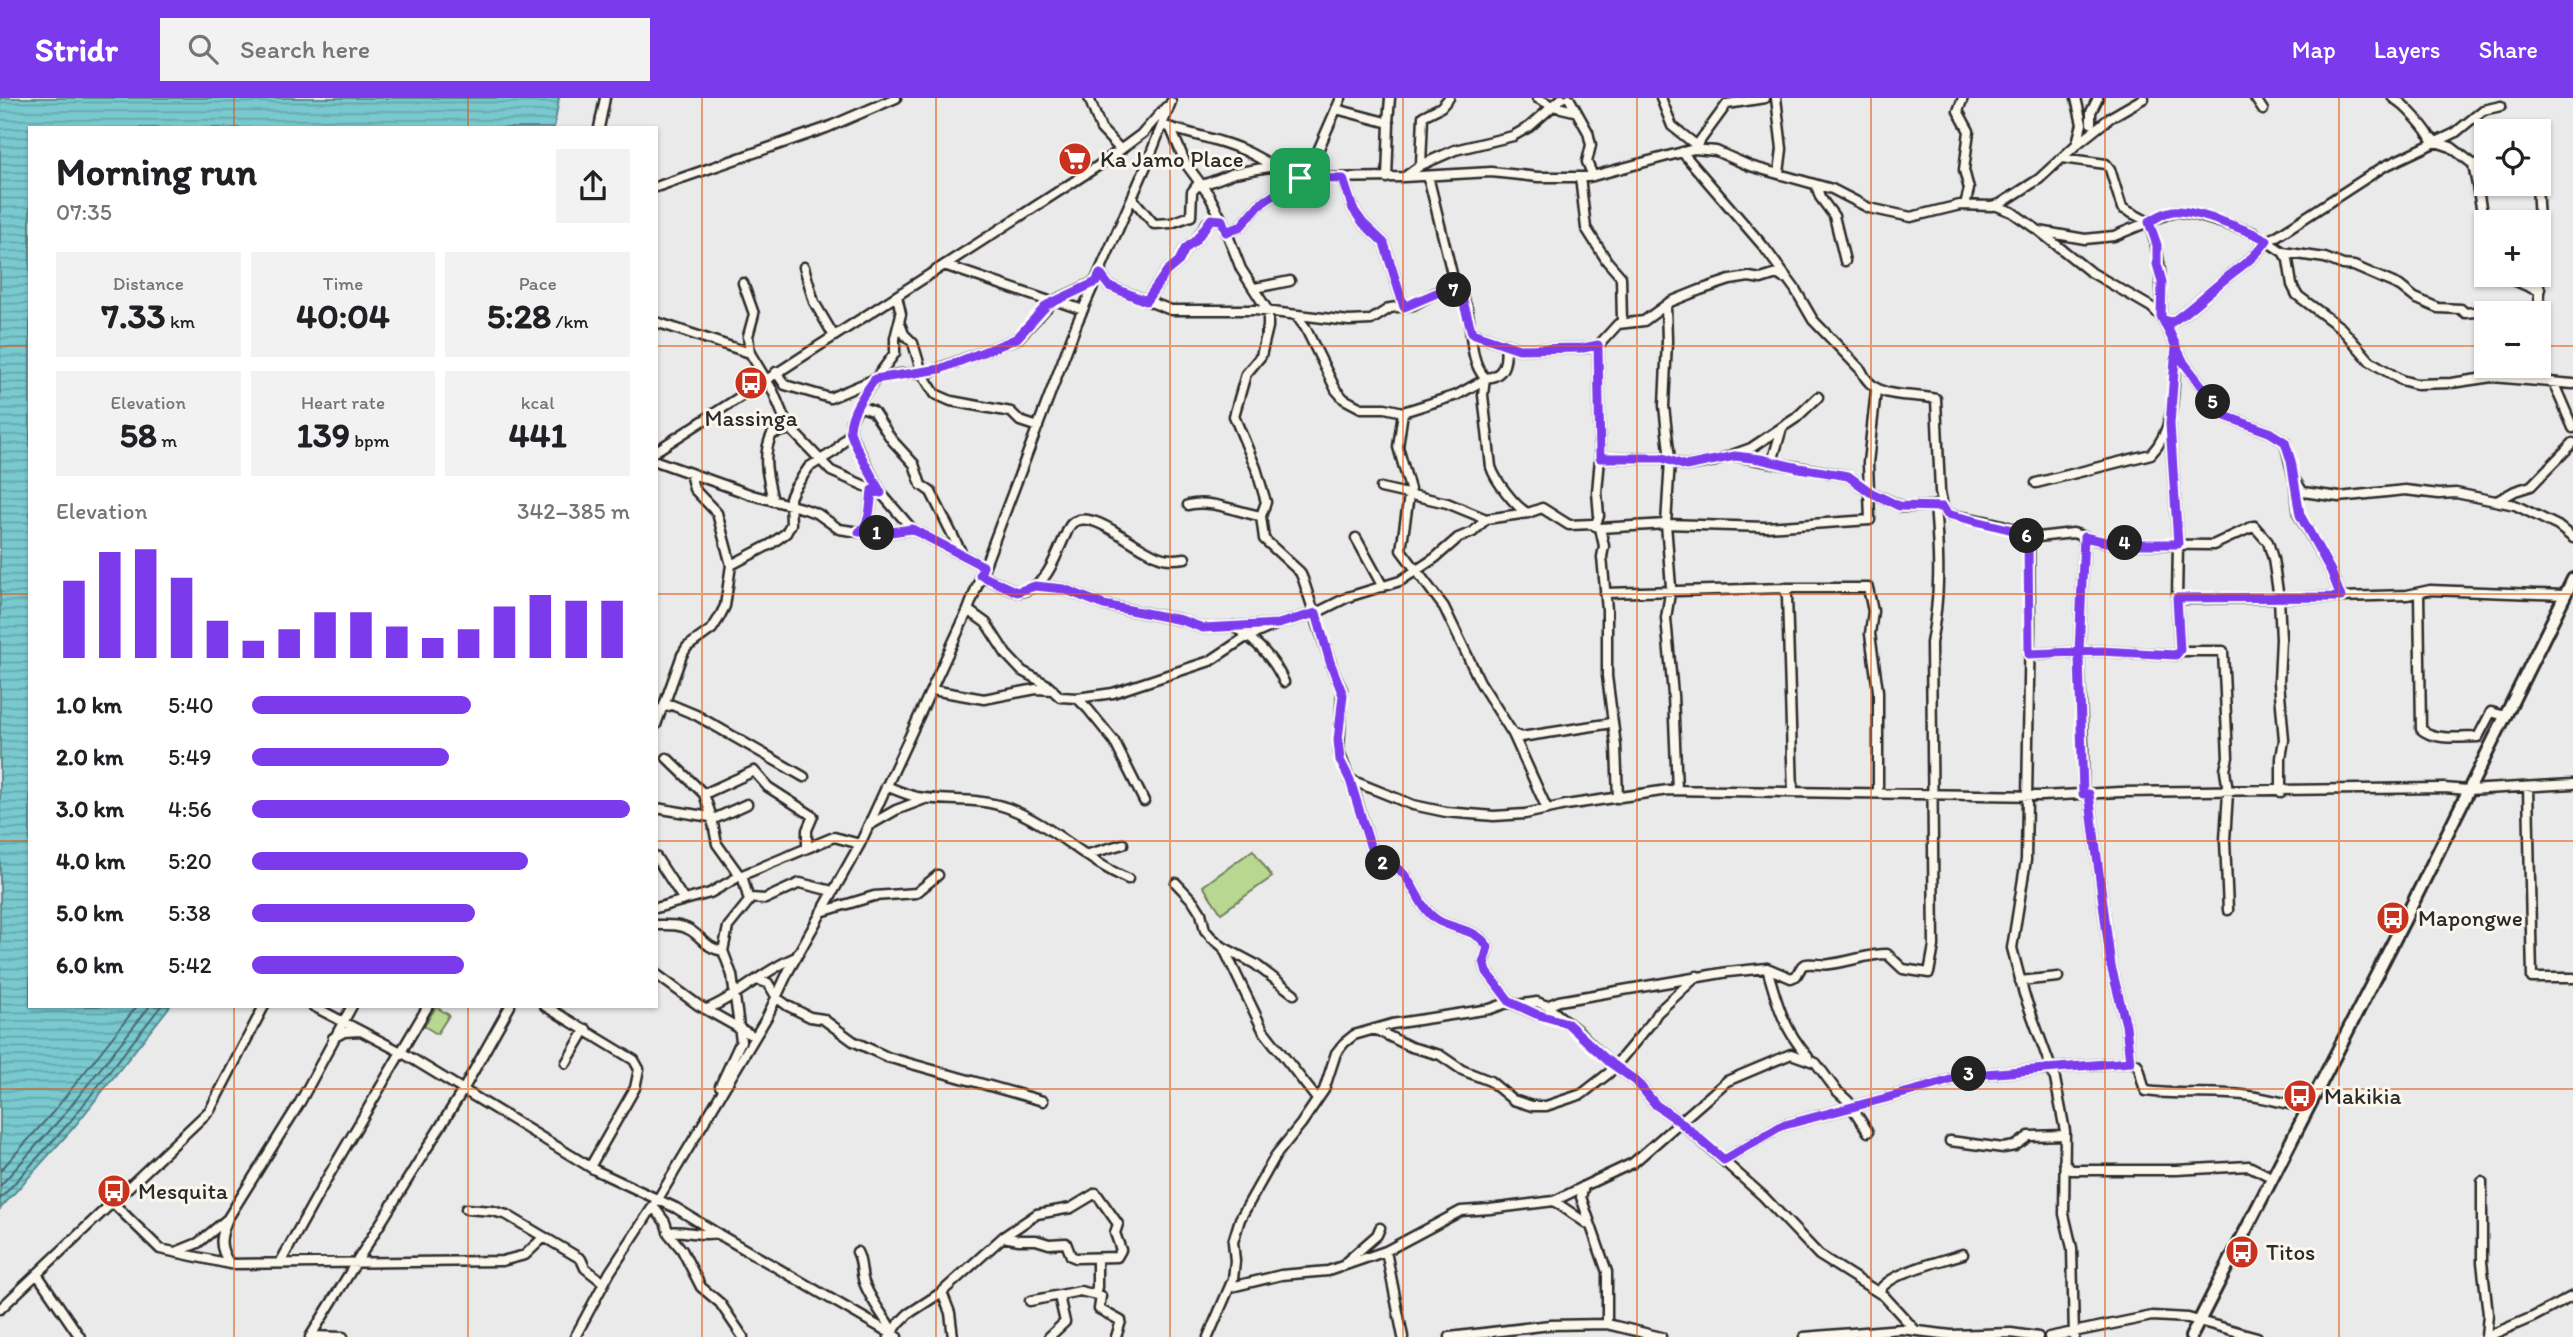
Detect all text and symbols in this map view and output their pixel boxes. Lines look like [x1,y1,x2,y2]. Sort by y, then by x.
search box [160,18,650,81]
text: Stridr [35,30,118,69]
icon: search [184,30,222,68]
text: Search here [240,33,370,65]
text: Map [2292,35,2336,64]
text: Layers [2374,35,2441,64]
text: Share [2479,35,2538,64]
map controls [2474,119,2551,378]
button: locate [2474,119,2551,196]
supermarket icon: Ka Jamo Place [1056,140,1094,178]
place label: Ka Jamo Place [1100,145,1244,173]
pin [1270,148,1330,208]
text: Morning run [56,149,257,195]
button: share [556,149,630,223]
icon: arrive [1281,159,1319,197]
text: 07:35 [56,198,112,226]
button: + [2474,210,2551,287]
text: Distance [113,272,184,295]
text: Time [323,272,363,295]
text: Pace [519,272,557,295]
pin: 7 [1436,272,1472,308]
text: 7 [1449,278,1458,301]
text: 7.33 [102,295,166,337]
text: 40:04 [296,295,390,337]
text: 5:28 [487,295,551,337]
button: − [2474,301,2551,378]
text: km [166,310,195,333]
text: /km [551,310,589,333]
bus stop icon: Massinga [732,364,770,402]
pin: 5 [2196,384,2230,420]
text: 5 [2208,390,2217,413]
text: Elevation [111,391,186,414]
text: Heart rate [301,391,385,414]
text: kcal [521,391,555,414]
place label: Massinga [704,404,798,432]
text: 58 [119,414,157,456]
text: 139 [296,414,350,456]
text: 441 [509,414,567,456]
text: m [157,429,177,452]
text: bpm [350,429,390,452]
text: Elevation [56,497,147,525]
text: 342–385 m [517,497,630,525]
pin: 1 [860,516,894,550]
pin: 6 [2010,518,2044,554]
text: 1 [872,521,881,544]
text: 6 [2021,524,2032,547]
pin: 4 [2108,526,2142,560]
text: 4 [2119,531,2130,554]
text: 1.0 km [56,691,122,719]
text: 5:40 [168,691,214,719]
text: 2.0 km [56,743,124,771]
text: 5:49 [168,743,212,771]
text: 3.0 km [56,795,124,823]
text: 4:56 [168,795,212,823]
pin: 2 [1366,846,1400,880]
text: 4.0 km [56,847,125,875]
text: 5:20 [168,847,212,875]
text: 2 [1378,851,1388,874]
text: 5.0 km [56,899,123,927]
text: 5:38 [168,899,211,927]
bus stop icon: Mapongwe [2374,899,2412,937]
place label: Mapongwe [2418,904,2523,932]
text: 6.0 km [56,951,124,979]
text: 5:42 [168,951,212,979]
pin: 3 [1952,1056,1986,1091]
text: 3 [1963,1062,1974,1085]
bus stop icon: Makikia [2281,1077,2319,1115]
place label: Makikia [2324,1082,2401,1110]
bus stop icon: Mesquita [95,1172,133,1210]
place label: Mesquita [138,1177,228,1205]
bus stop icon: Titos [2223,1233,2261,1271]
place label: Titos [2266,1238,2315,1266]

